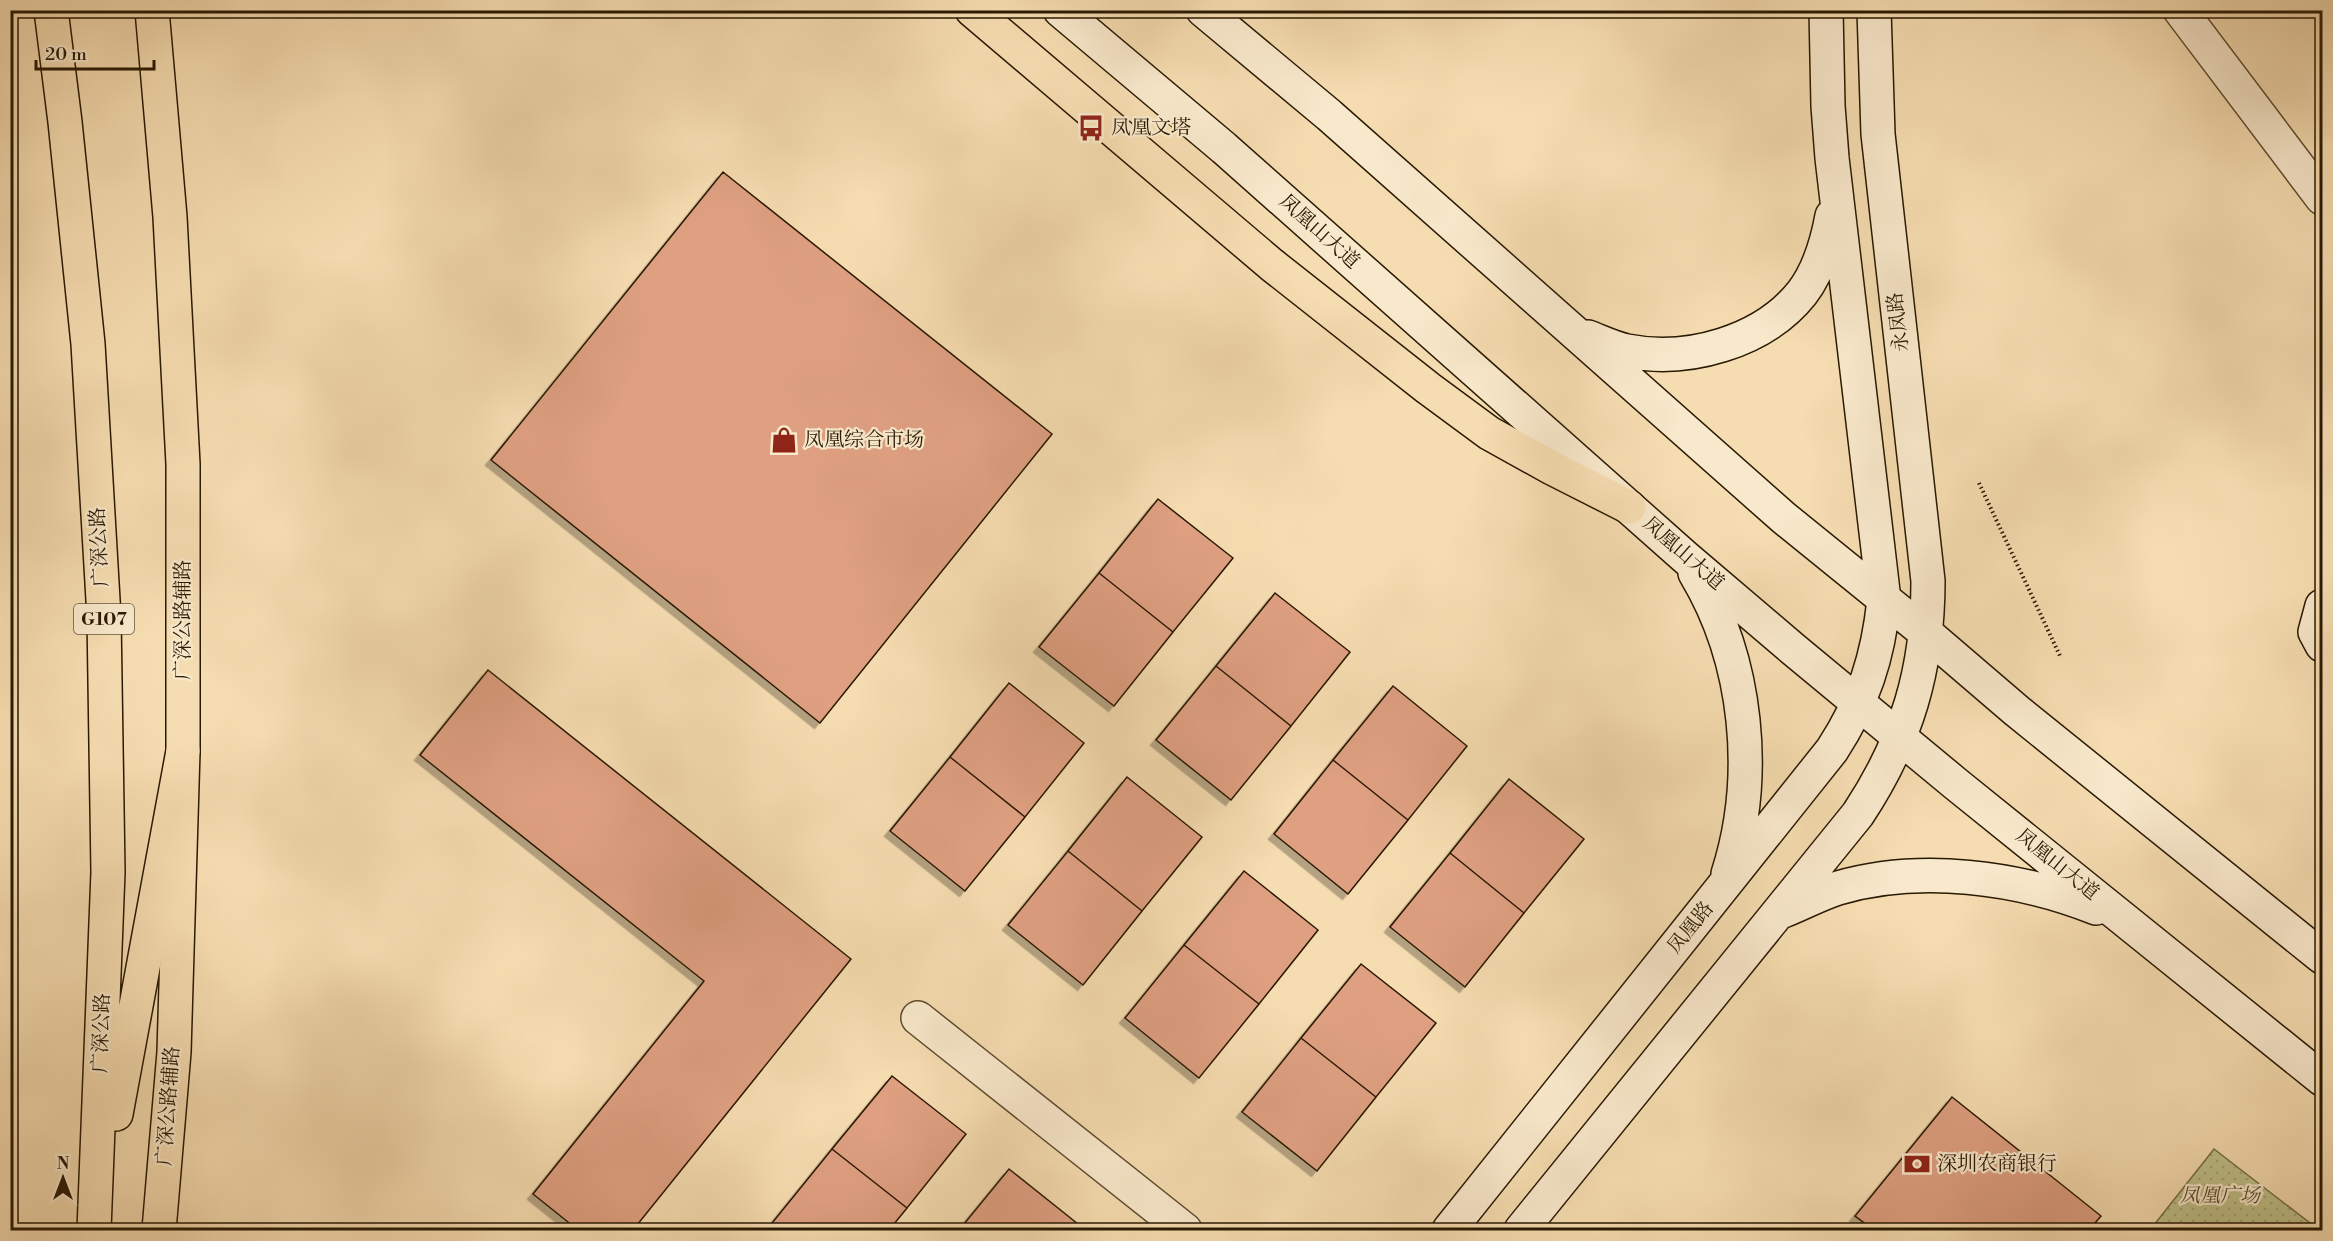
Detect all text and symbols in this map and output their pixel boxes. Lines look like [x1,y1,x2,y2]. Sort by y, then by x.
scale bar [36,33,154,71]
text: 20 m [45,43,87,66]
bus stop icon: 凤凰文塔 [1076,113,1106,143]
place label: 凤凰文塔 [1111,116,1191,141]
street label: 凤凰山大道 [1273,189,1365,275]
street label: 永凤路 [1883,291,1915,353]
shop icon: 凤凰综合市场 [769,425,799,455]
place label: 凤凰综合市场 [804,428,924,453]
street label: 广深公路 [85,506,115,588]
street label: 凤凰山大道 [1637,512,1729,596]
street label: 广深公路辅路 [171,560,196,680]
road number: G107 [74,604,134,634]
street label: 凤凰山大道 [2010,824,2104,906]
street label: 凤凰路 [1662,897,1720,959]
street label: 广深公路 [88,993,116,1073]
street label: 广深公路辅路 [152,1045,186,1167]
north arrow [33,1148,93,1208]
bank icon: 深圳农商银行 [1902,1149,1932,1179]
place label: 深圳农商银行 [1937,1152,2057,1177]
text: N [57,1154,70,1174]
park label: 凤凰广场 [2180,1184,2262,1209]

